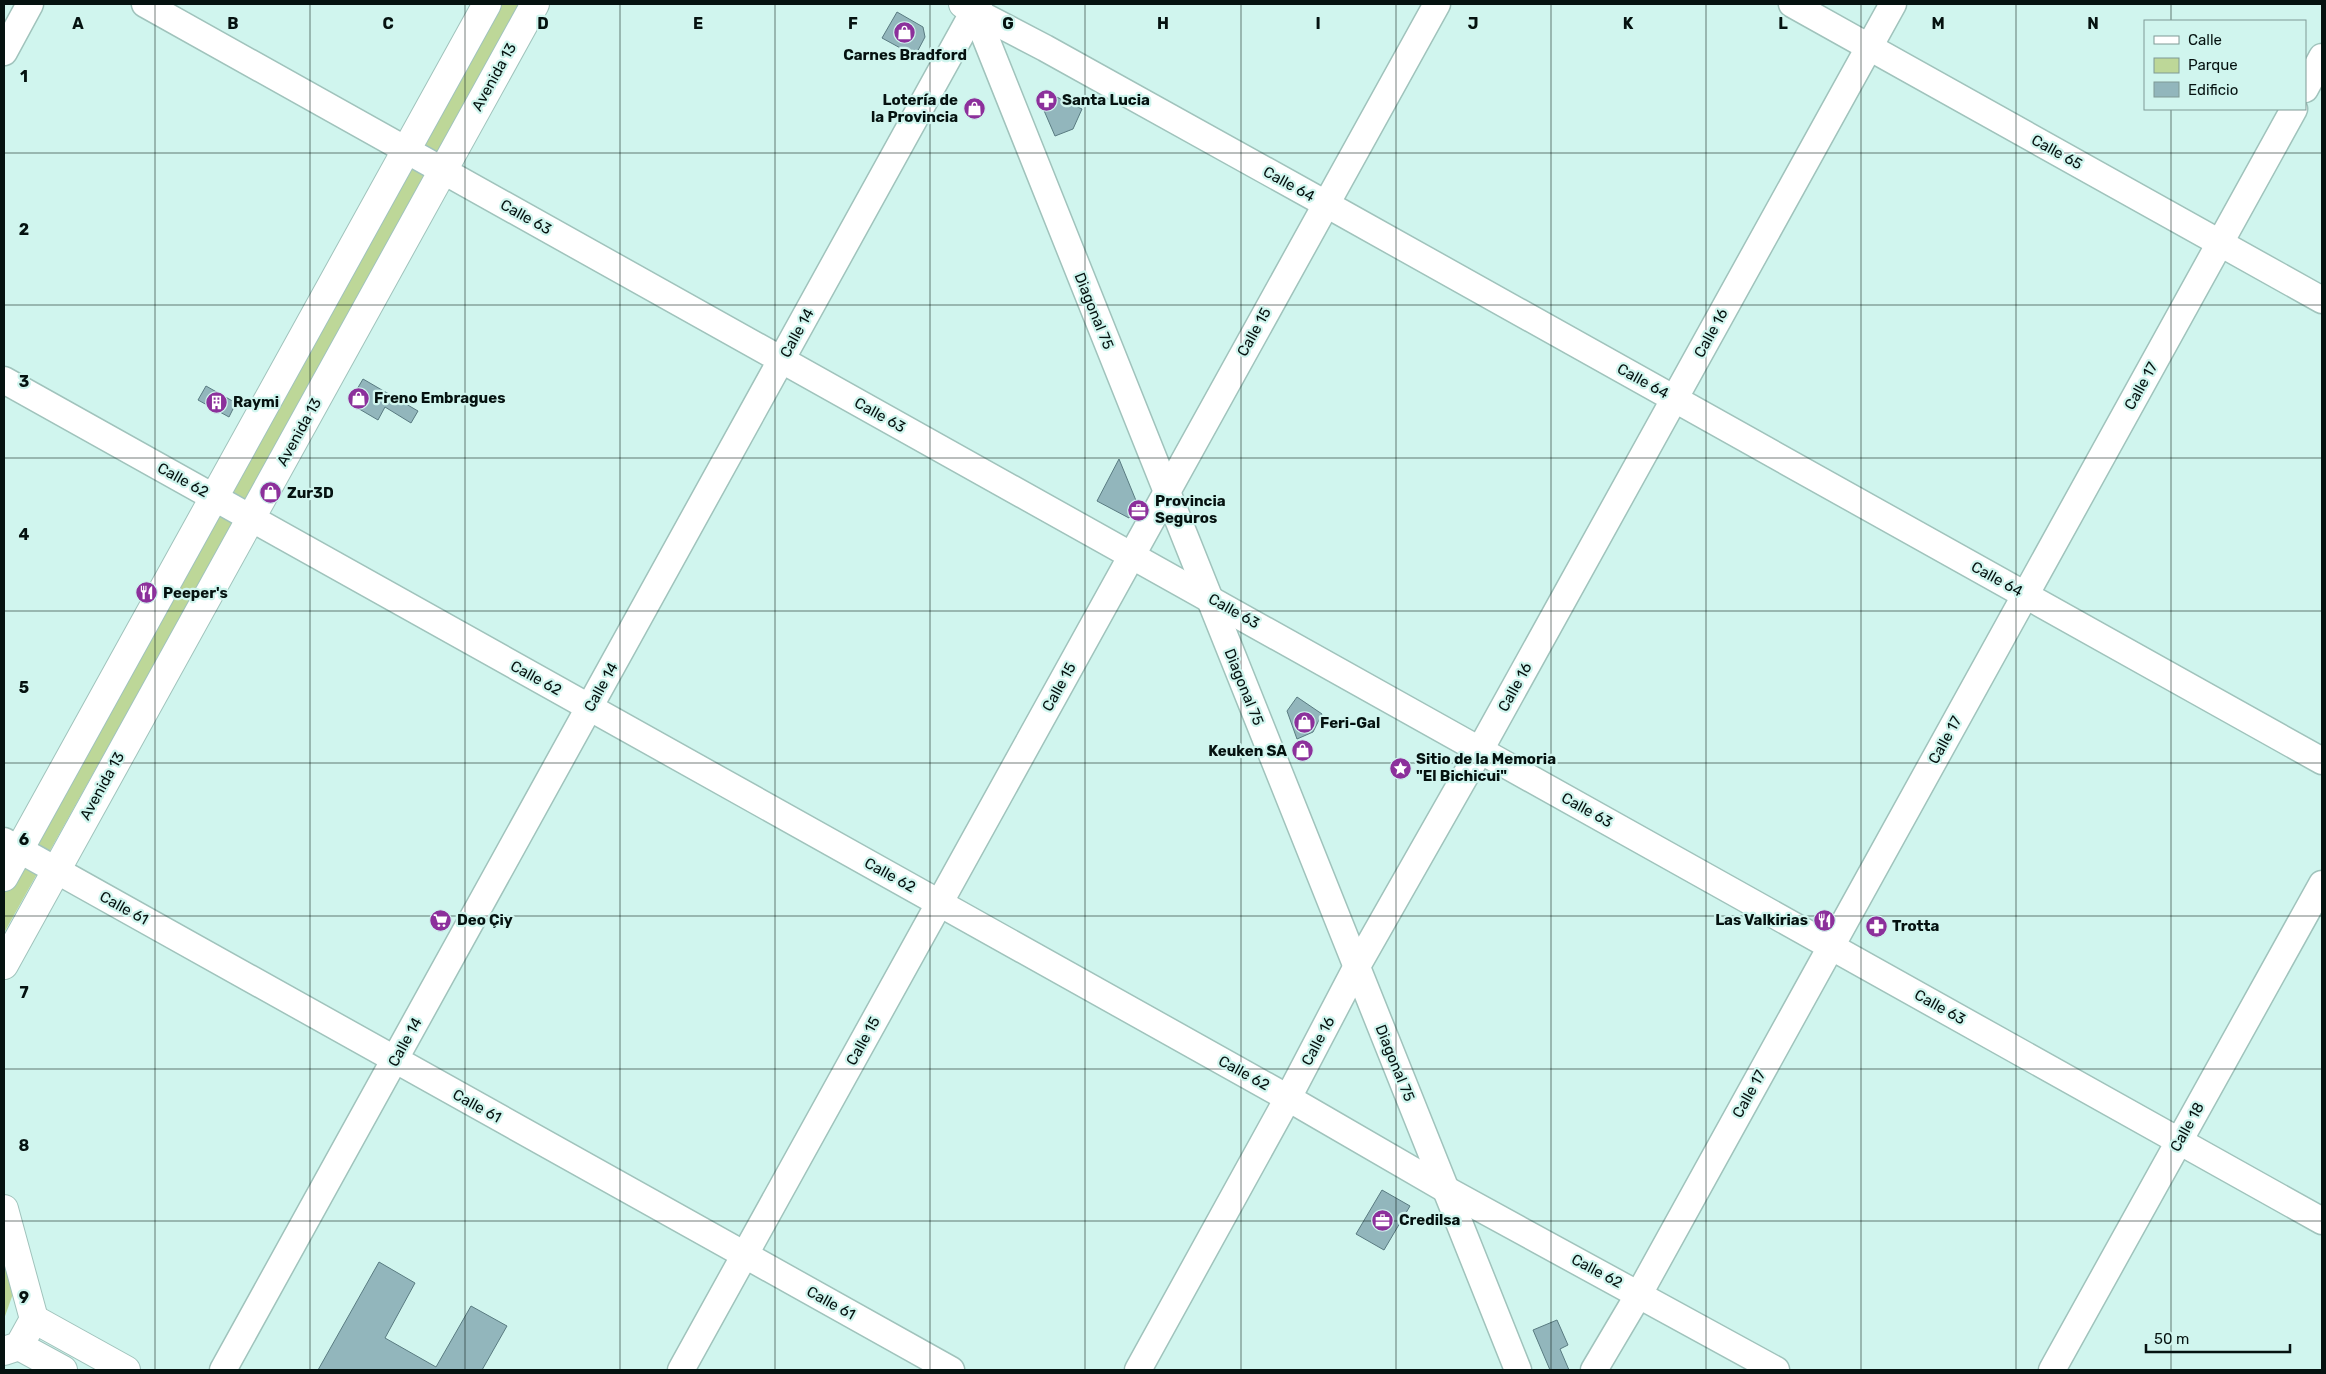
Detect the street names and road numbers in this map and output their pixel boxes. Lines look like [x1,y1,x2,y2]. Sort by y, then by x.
street label: Avenida 13 [468,40,520,114]
street label: Calle 65 [2028,131,2086,173]
street label: Calle 64 [1260,163,1318,205]
street label: Calle 63 [497,196,555,238]
street label: Diagonal 75 [1070,270,1118,352]
street label: Calle 15 [1233,304,1275,360]
street label: Calle 14 [776,305,818,361]
street label: Calle 16 [1690,305,1732,361]
street label: Calle 17 [2121,359,2162,413]
street label: Calle 64 [1614,360,1672,402]
street label: Calle 63 [851,394,909,436]
street label: Avenida 13 [273,395,325,469]
street label: Calle 62 [154,459,212,501]
street label: Calle 64 [1968,558,2026,600]
street label: Calle 63 [1205,590,1263,632]
street label: Diagonal 75 [1220,646,1268,728]
street label: Calle 62 [507,657,565,699]
street label: Calle 14 [580,659,622,715]
street label: Calle 15 [1038,659,1080,715]
street label: Calle 16 [1494,659,1536,715]
street label: Calle 17 [1925,713,1966,767]
street label: Avenida 13 [76,749,128,823]
street label: Calle 63 [1558,789,1616,831]
street label: Calle 62 [861,854,919,896]
street label: Calle 61 [97,887,151,929]
street label: Calle 63 [1911,986,1969,1028]
street label: Calle 15 [842,1013,884,1069]
street label: Calle 16 [1298,1013,1338,1069]
street label: Calle 14 [384,1014,426,1070]
street label: Diagonal 75 [1371,1022,1419,1104]
street label: Calle 62 [1215,1052,1273,1094]
street label: Calle 17 [1729,1067,1770,1121]
street label: Calle 61 [450,1085,504,1127]
street label: Calle 18 [2166,1099,2208,1155]
street label: Calle 62 [1568,1250,1626,1292]
street label: Calle 61 [804,1282,858,1324]

